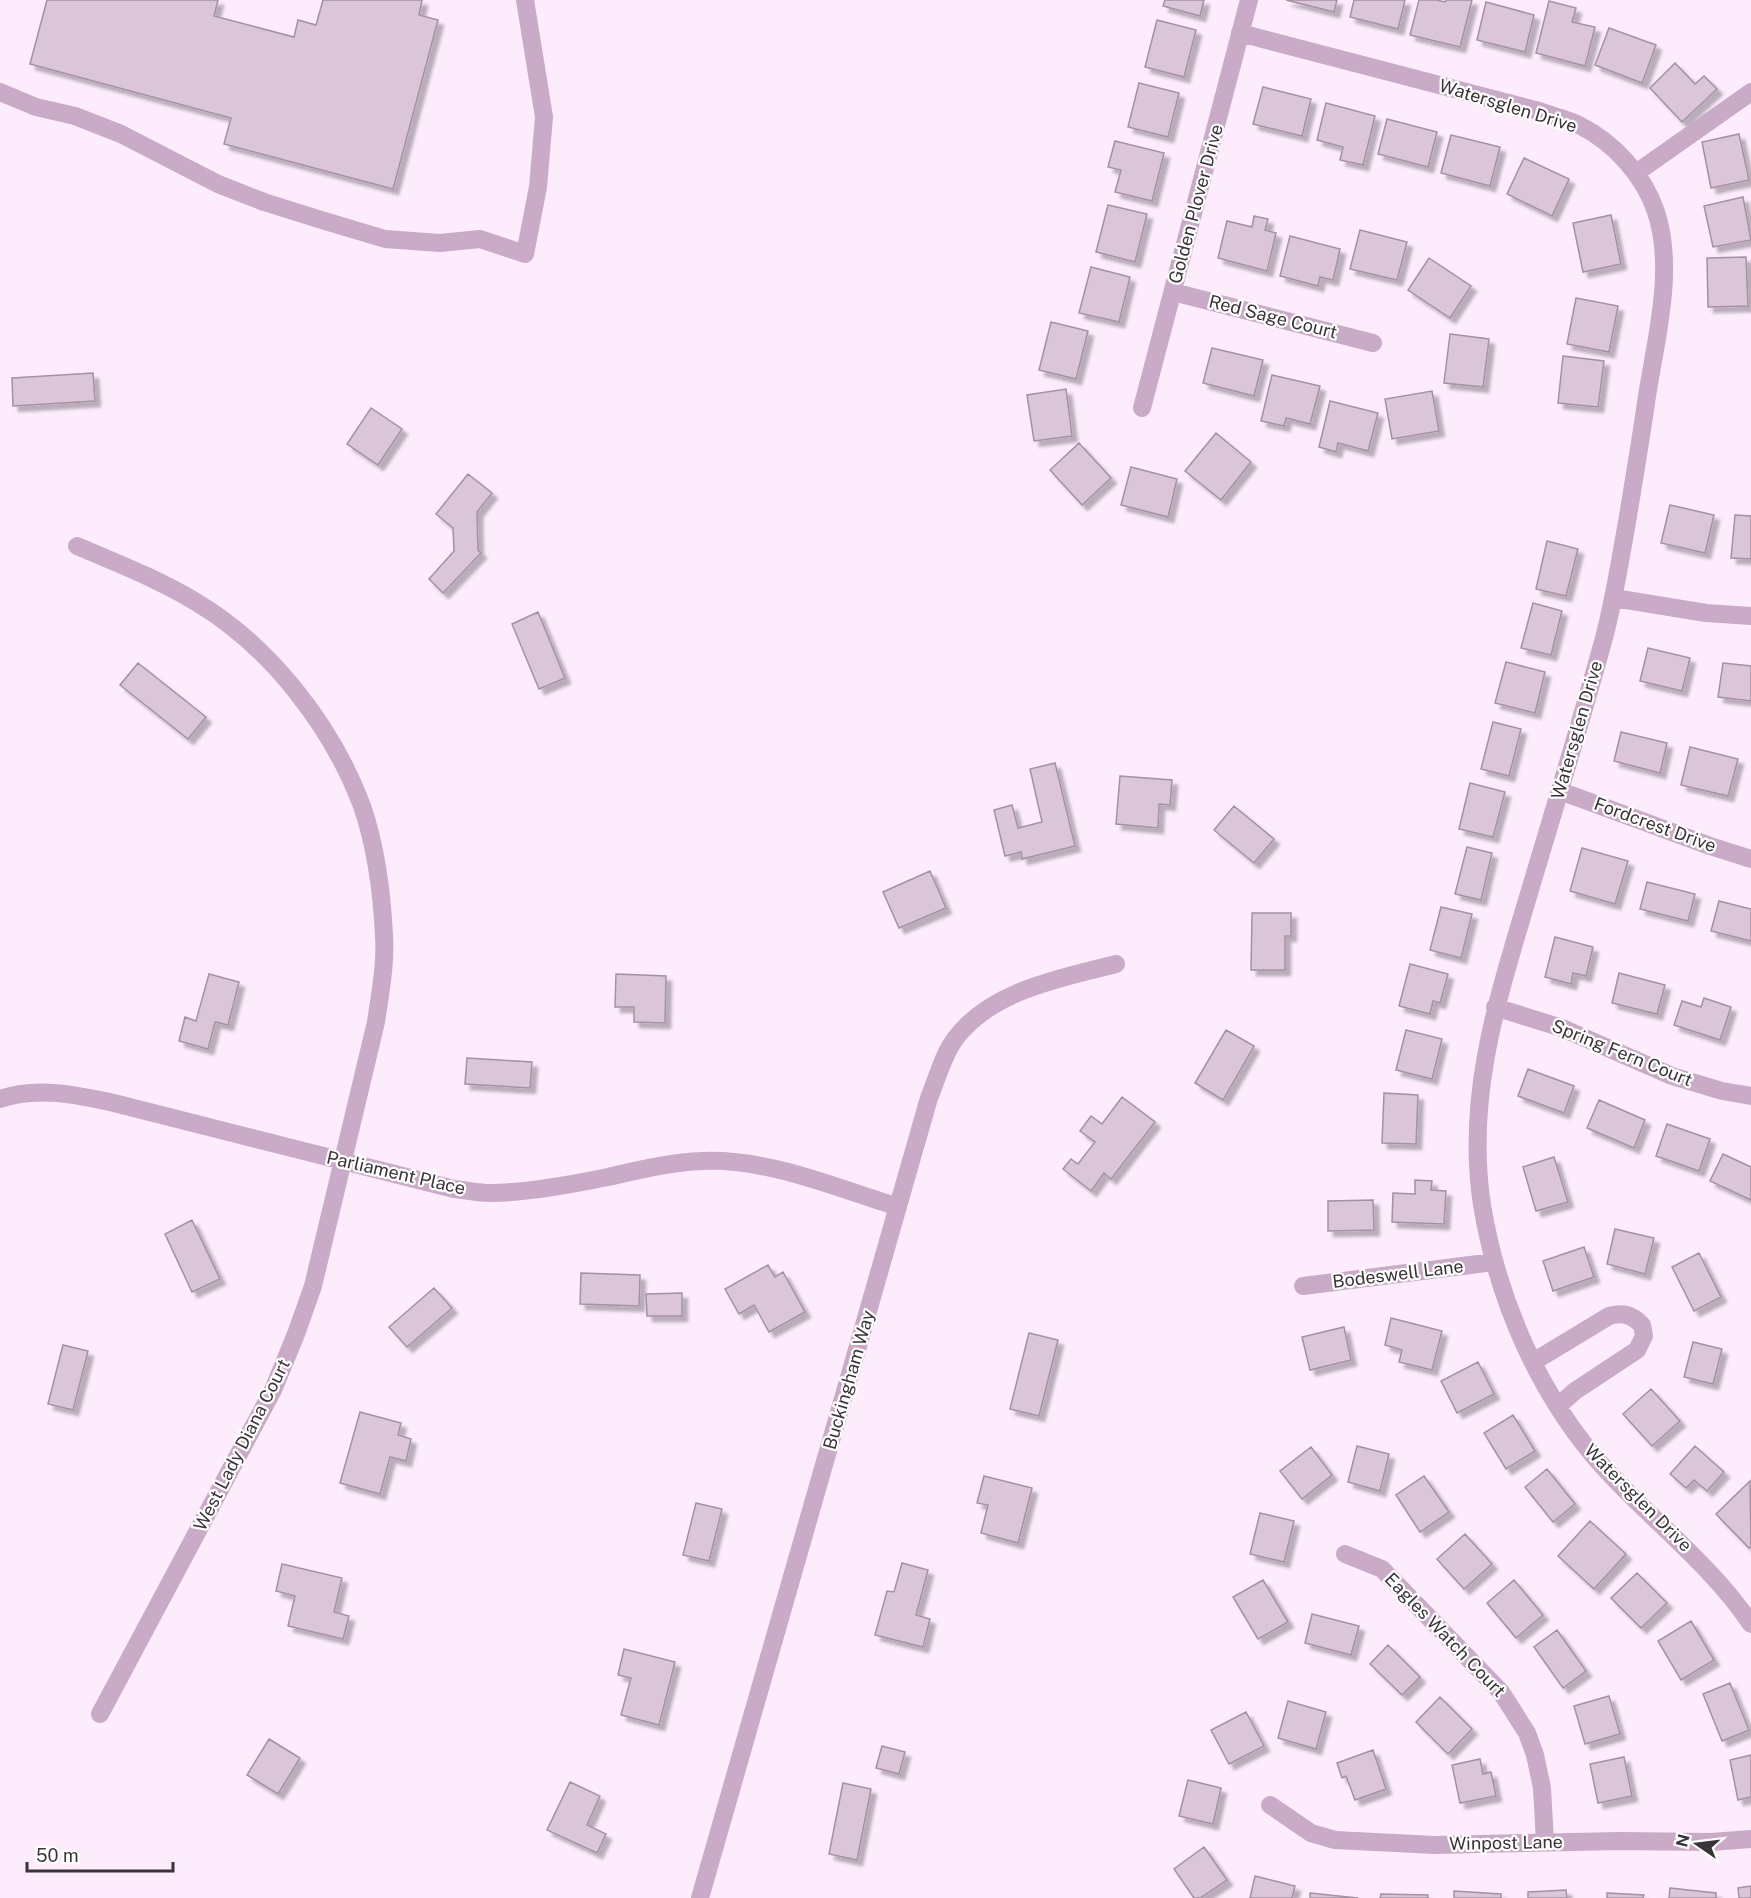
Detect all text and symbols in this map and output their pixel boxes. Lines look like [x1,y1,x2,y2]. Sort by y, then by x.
street label: Watersglen Drive [1437,75,1580,136]
street label: Golden Plover Drive [1164,122,1227,286]
street label: Red Sage Court [1207,290,1339,343]
street label: Watersglen Drive [1547,658,1606,802]
street label: Fordcrest Drive [1591,793,1719,856]
street label: Spring Fern Court [1549,1015,1695,1090]
street label: Parliament Place [325,1146,468,1199]
street label: Bodeswell Lane [1331,1255,1465,1292]
street label: Buckingham Way [819,1307,879,1452]
street label: West Lady Diana Court [189,1355,294,1534]
street label: Watersglen Drive [1580,1440,1696,1556]
street label: Eagles Watch Court [1381,1568,1510,1701]
north arrow [1667,1814,1727,1874]
street label: Winpost Lane [1449,1831,1563,1854]
text: N [1672,1832,1694,1849]
scale bar [27,1835,172,1873]
text: 50 m [36,1845,79,1866]

